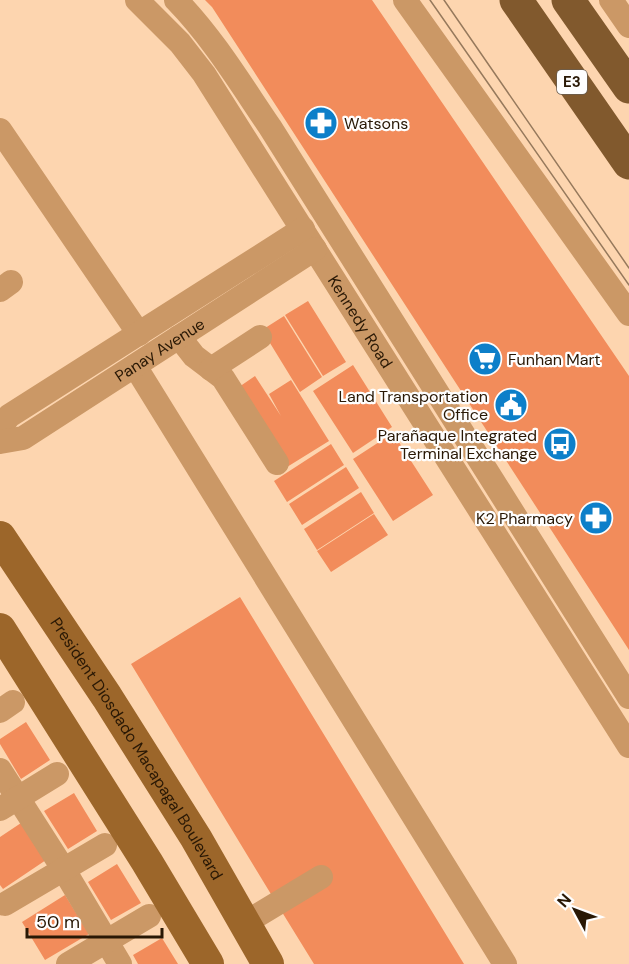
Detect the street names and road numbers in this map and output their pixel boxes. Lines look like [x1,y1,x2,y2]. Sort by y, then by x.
road number: E3 [557,70,587,94]
street label: Kennedy Road [323,271,398,372]
street label: Panay Avenue [111,313,208,386]
street label: President Diosdado Macapagal Boulevard [46,613,228,883]

